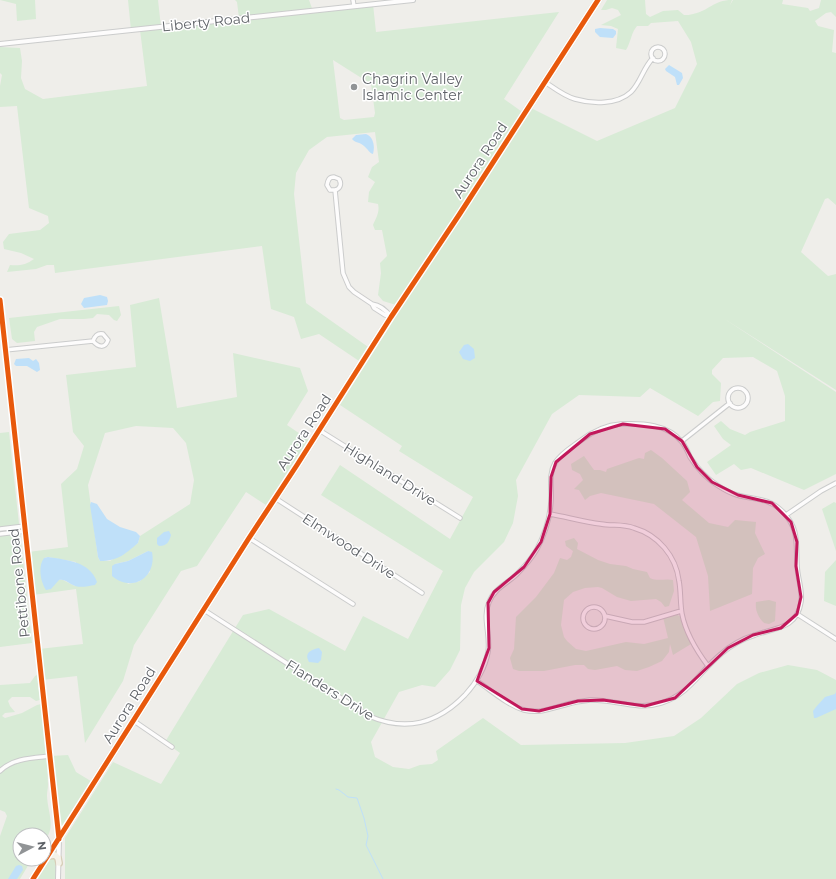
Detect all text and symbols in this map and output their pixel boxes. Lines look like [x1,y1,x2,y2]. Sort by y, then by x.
street label: Liberty Road [161,8,251,36]
place label: Chagrin Valley Islamic Center [362,70,463,104]
marker: Chagrin Valley Islamic Center [349,82,359,92]
street label: Aurora Road [449,119,511,201]
street label: Aurora Road [273,391,335,473]
street label: Highland Drive [340,438,440,510]
street label: Elmwood Drive [299,509,399,583]
street label: Pettibone Road [4,527,34,639]
street label: Flanders Drive [282,656,378,724]
street label: Aurora Road [98,663,160,747]
north arrow [12,827,52,867]
text: N [34,841,49,851]

